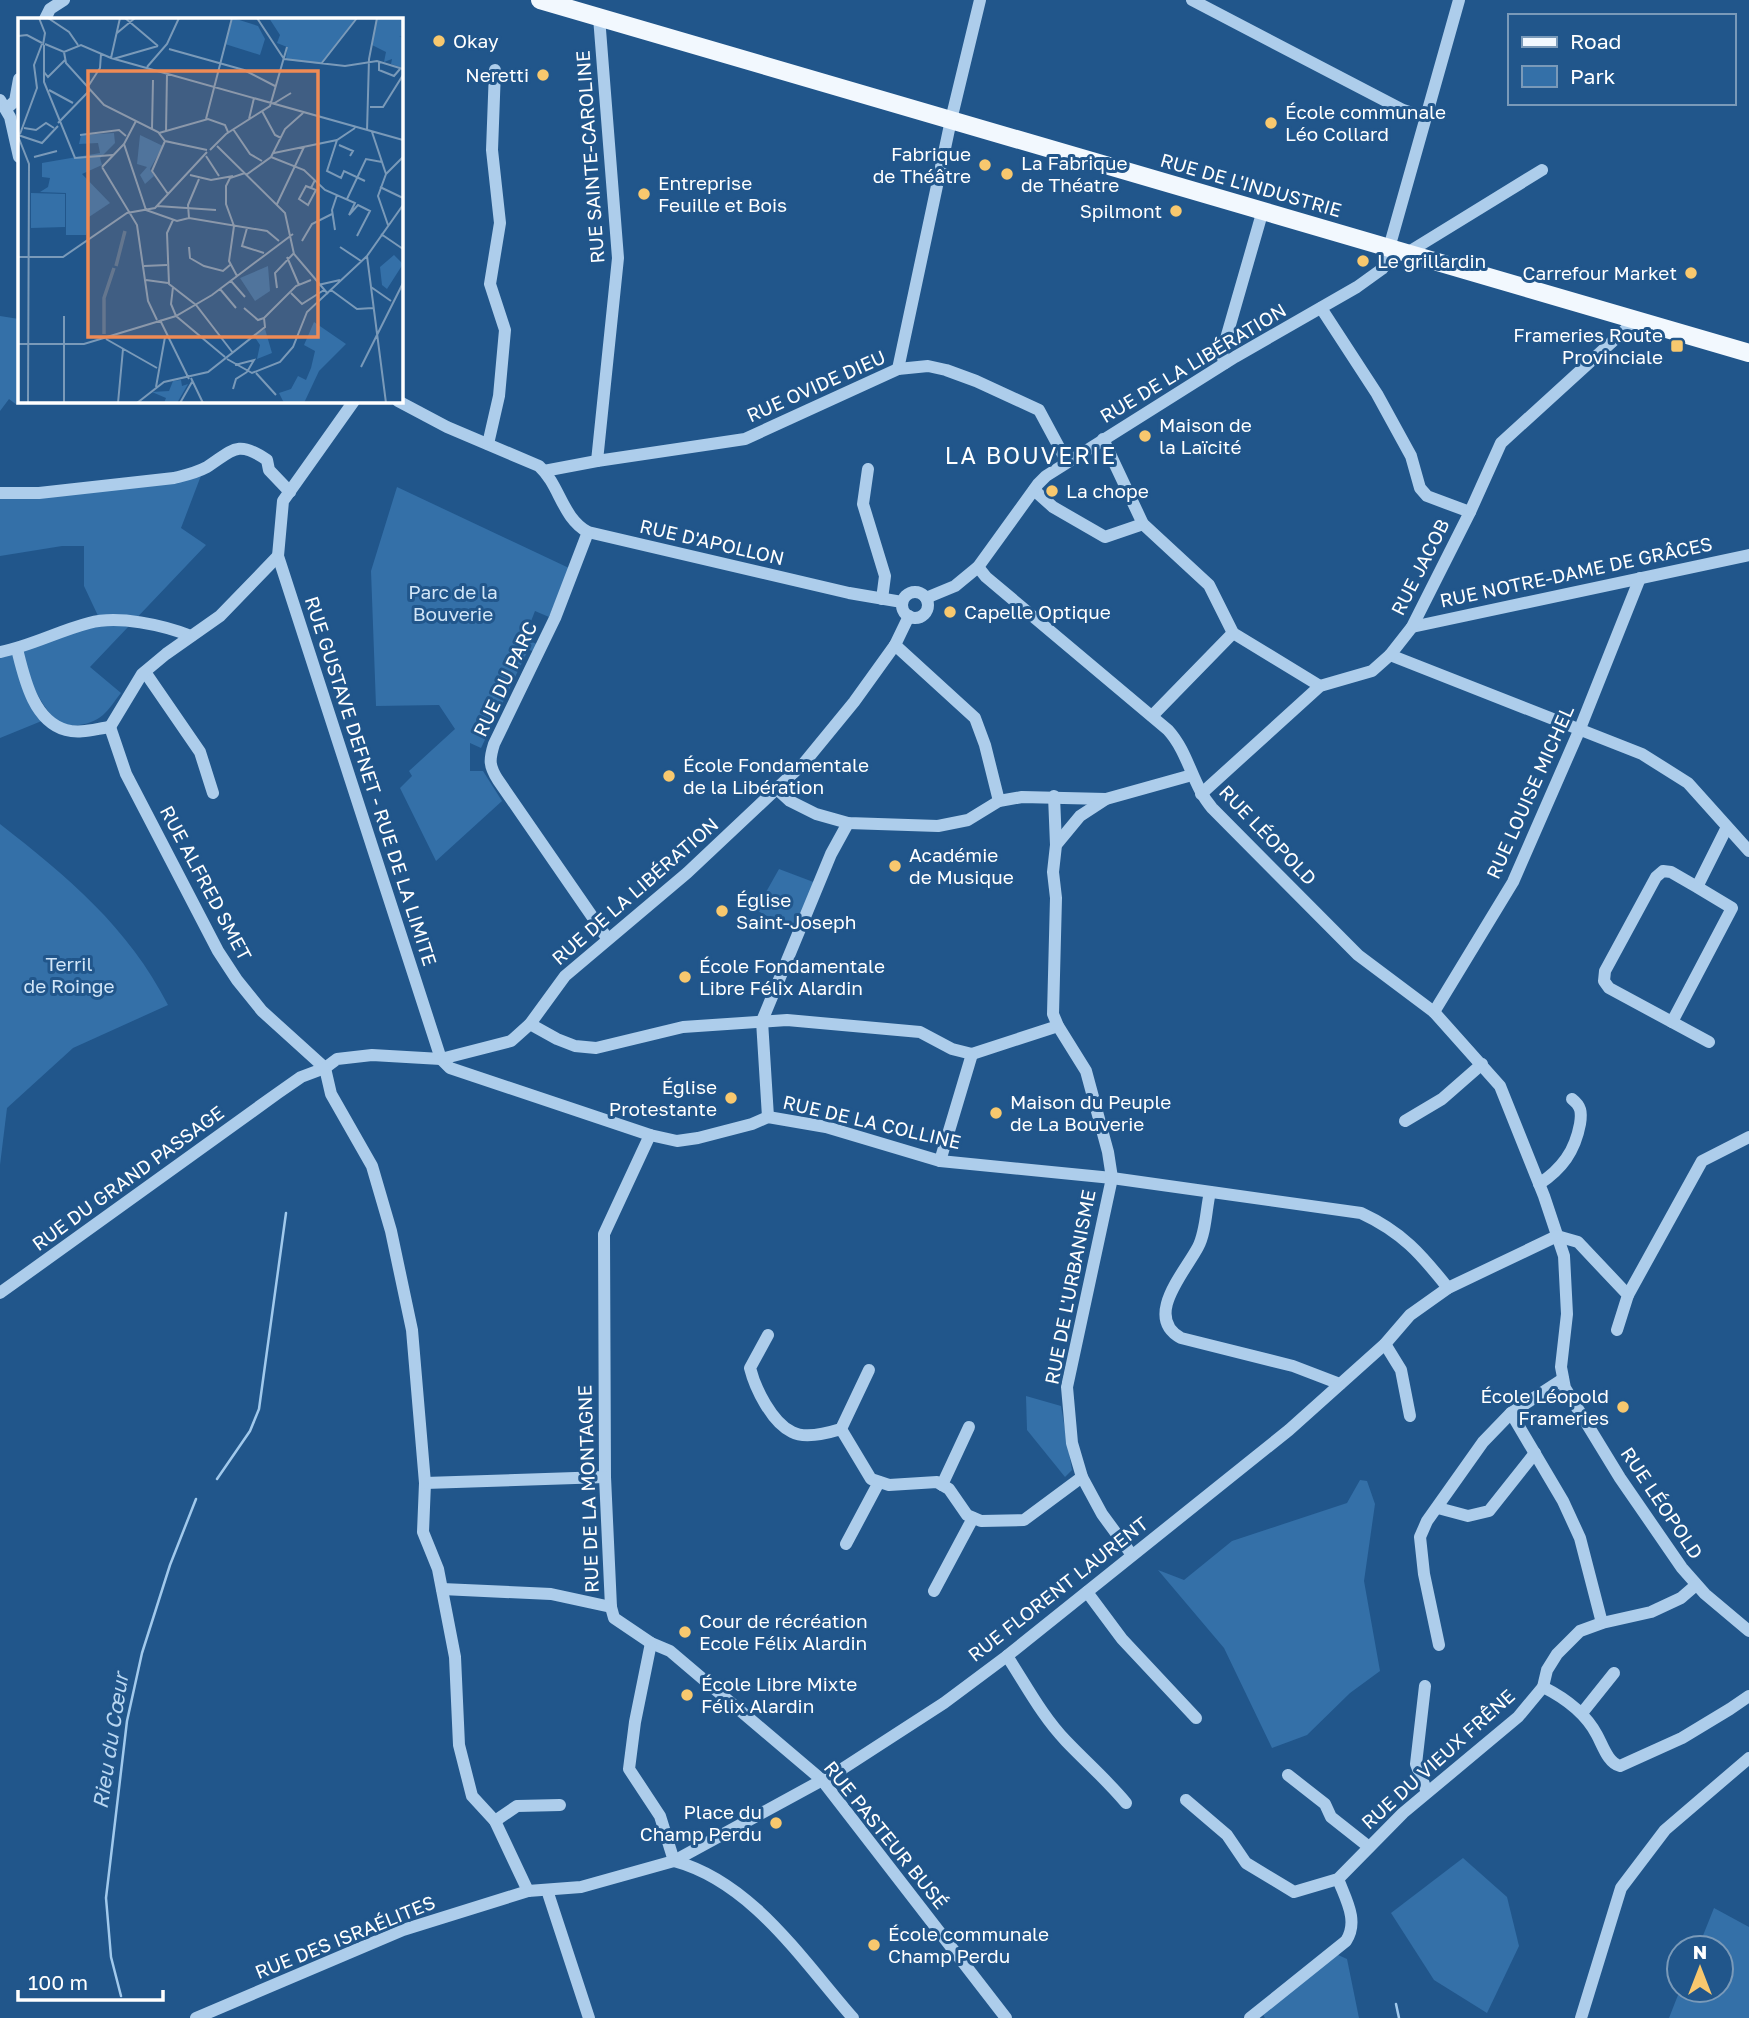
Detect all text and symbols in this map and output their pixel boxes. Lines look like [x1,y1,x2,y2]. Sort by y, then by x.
legend [1508,14,1735,105]
inset map [18,18,402,402]
text: Road [1570,28,1621,54]
place label: Okay [453,29,499,52]
marker: Okay [431,33,447,49]
street label: RUE SAINTE-CAROLINE [571,50,608,264]
place label: Neretti [465,63,529,86]
text: Park [1570,63,1616,89]
marker: Neretti [535,67,551,83]
place label: École communale Léo Collard [1285,100,1446,145]
marker: École communale Léo Collard [1263,115,1279,131]
place label: Fabrique de Théâtre [873,142,971,187]
street label: RUE DE L'INDUSTRIE [1158,148,1344,221]
place label: La Fabrique de Théatre [1021,151,1128,196]
marker: Fabrique de Théâtre [977,157,993,173]
marker: La Fabrique de Théatre [999,166,1015,182]
place label: Entreprise Feuille et Bois [658,171,787,216]
marker: Entreprise Feuille et Bois [636,186,652,202]
place label: Spilmont [1080,199,1162,222]
marker: Spilmont [1168,203,1184,219]
place label: Le grillardin [1377,249,1486,272]
marker: Le grillardin [1355,253,1371,269]
place label: Carrefour Market [1523,261,1677,284]
marker: Carrefour Market [1683,265,1699,281]
street label: RUE DE LA LIBÉRATION [1096,298,1290,427]
place label: Frameries Route Provinciale [1513,323,1663,368]
marker: Frameries Route Provinciale [1669,338,1685,354]
street label: RUE OVIDE DIEU [743,345,889,426]
place label: Maison de la Laïcité [1159,413,1252,458]
marker: Maison de la Laïcité [1137,428,1153,444]
district label: LA BOUVERIE [945,441,1117,469]
place label: La chope [1066,479,1149,502]
marker: La chope [1044,483,1060,499]
street label: RUE D'APOLLON [638,514,787,569]
street label: RUE JACOB [1385,515,1454,619]
street label: RUE NOTRE-DAME DE GRÂCES [1438,531,1714,612]
park label: Parc de la Bouverie [408,580,498,625]
street label: RUE GUSTAVE DEFNET - RUE DE LA LIMITE [301,593,442,969]
place label: Capelle Optique [964,600,1111,623]
marker: Capelle Optique [942,604,958,620]
street label: RUE DU PARC [468,618,541,740]
street label: RUE LOUISE MICHEL [1481,701,1578,882]
place label: École Fondamentale de la Libération [683,753,869,798]
marker: École Fondamentale de la Libération [661,768,677,784]
street label: RUE LÉOPOLD [1215,780,1322,889]
street label: RUE ALFRED SMET [156,801,257,964]
street label: RUE DE LA LIBÉRATION [547,812,723,969]
place label: Académie de Musique [909,843,1014,888]
marker: Académie de Musique [887,858,903,874]
place label: Église Saint-Joseph [736,888,856,933]
marker: Église Saint-Joseph [714,903,730,919]
park label: Terril de Roinge [23,952,115,997]
place label: École Fondamentale Libre Félix Alardin [699,954,885,999]
marker: École Fondamentale Libre Félix Alardin [677,969,693,985]
place label: Église Protestante [609,1075,717,1120]
marker: Église Protestante [723,1090,739,1106]
street label: RUE DE LA COLLINE [781,1090,963,1153]
place label: Maison du Peuple de La Bouverie [1010,1090,1171,1135]
street label: RUE DU GRAND PASSAGE [27,1100,228,1255]
marker: Maison du Peuple de La Bouverie [988,1105,1004,1121]
street label: RUE DE L'URBANISME [1039,1187,1100,1386]
place label: École Léopold Frameries [1480,1384,1609,1429]
street label: RUE DE LA MONTAGNE [572,1385,603,1594]
marker: École Léopold Frameries [1615,1399,1631,1415]
street label: RUE LÉOPOLD [1617,1442,1708,1563]
street label: RUE FLORENT LAURENT [963,1511,1152,1666]
place label: Cour de récréation Ecole Félix Alardin [699,1609,868,1654]
marker: Cour de récréation Ecole Félix Alardin [677,1624,693,1640]
water label: Rieu du Cœur [86,1668,134,1811]
place label: École Libre Mixte Félix Alardin [701,1672,857,1717]
street label: RUE DU VIEUX FRÊNE [1356,1684,1519,1833]
marker: École Libre Mixte Félix Alardin [679,1687,695,1703]
street label: RUE PASTEUR BUSÉ [820,1756,953,1913]
place label: Place du Champ Perdu [640,1800,762,1845]
marker: Place du Champ Perdu [768,1815,784,1831]
street label: RUE DES ISRAÉLITES [251,1890,438,1983]
place label: École communale Champ Perdu [888,1922,1049,1967]
north arrow [1665,1934,1735,2004]
marker: École communale Champ Perdu [866,1937,882,1953]
text: N [1693,1940,1707,1963]
scale bar [18,1958,163,2002]
text: 100 m [28,1969,88,1995]

